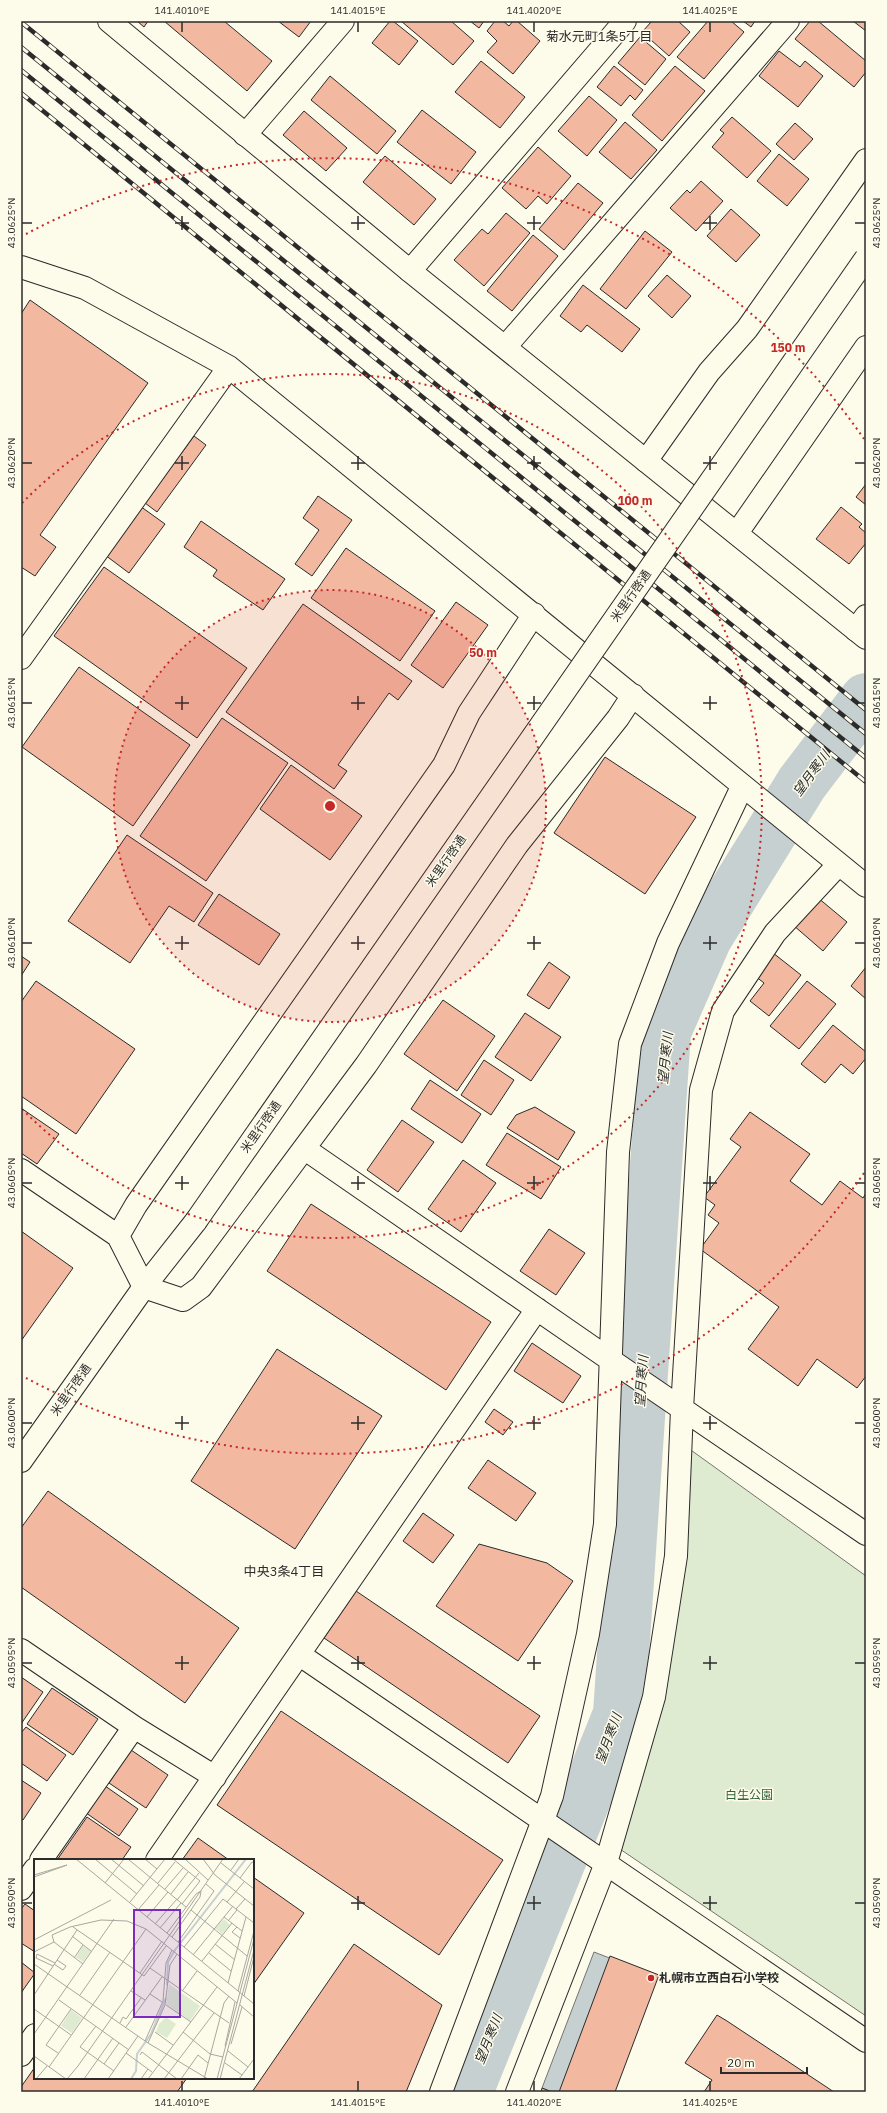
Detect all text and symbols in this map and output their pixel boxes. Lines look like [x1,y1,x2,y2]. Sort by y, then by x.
text: 141.4010°E [154,4,210,17]
text: 141.4015°E [330,4,386,17]
text: 141.4020°E [506,4,562,17]
text: 141.4025°E [682,4,738,17]
district label: 菊水元町1条5丁目 [546,28,652,45]
text: 43.0625°N [5,198,18,248]
text: 43.0625°N [870,198,883,248]
text: 150 m [770,340,806,355]
text: 43.0620°N [5,438,18,488]
text: 43.0620°N [870,438,883,488]
text: 100 m [617,493,653,508]
street label: 米里行啓通 [607,567,654,625]
text: 50 m [469,645,497,660]
text: 43.0615°N [5,678,18,728]
text: 43.0615°N [870,678,883,728]
water label: 望月寒川 [789,746,835,799]
centre of rings [323,799,337,813]
street label: 米里行啓通 [422,832,469,890]
text: 43.0610°N [5,918,18,968]
text: 43.0610°N [870,918,883,968]
water label: 望月寒川 [654,1029,677,1085]
street label: 米里行啓通 [237,1098,284,1156]
text: 43.0605°N [5,1158,18,1208]
text: 43.0605°N [870,1158,883,1208]
water label: 望月寒川 [631,1353,652,1408]
street label: 米里行啓通 [47,1361,94,1419]
text: 43.0600°N [5,1398,18,1448]
text: 43.0600°N [870,1398,883,1448]
district label: 中央3条4丁目 [244,1563,324,1580]
text: 43.0595°N [5,1638,18,1688]
text: 43.0595°N [870,1638,883,1688]
water label: 望月寒川 [592,1709,626,1766]
park label: 白生公園 [725,1787,773,1802]
inset map [34,1859,254,2079]
text: 43.0590°N [5,1878,18,1928]
text: 43.0590°N [870,1878,883,1928]
place label: 札幌市立西白石小学校 [659,1970,779,1985]
marker: 札幌市立西白石小学校 [646,1973,656,1983]
water label: 望月寒川 [471,2010,507,2066]
scale bar [721,2049,807,2075]
text: 20 m [727,2055,755,2070]
text: 141.4010°E [154,2096,210,2109]
text: 141.4015°E [330,2096,386,2109]
text: 141.4020°E [506,2096,562,2109]
text: 141.4025°E [682,2096,738,2109]

